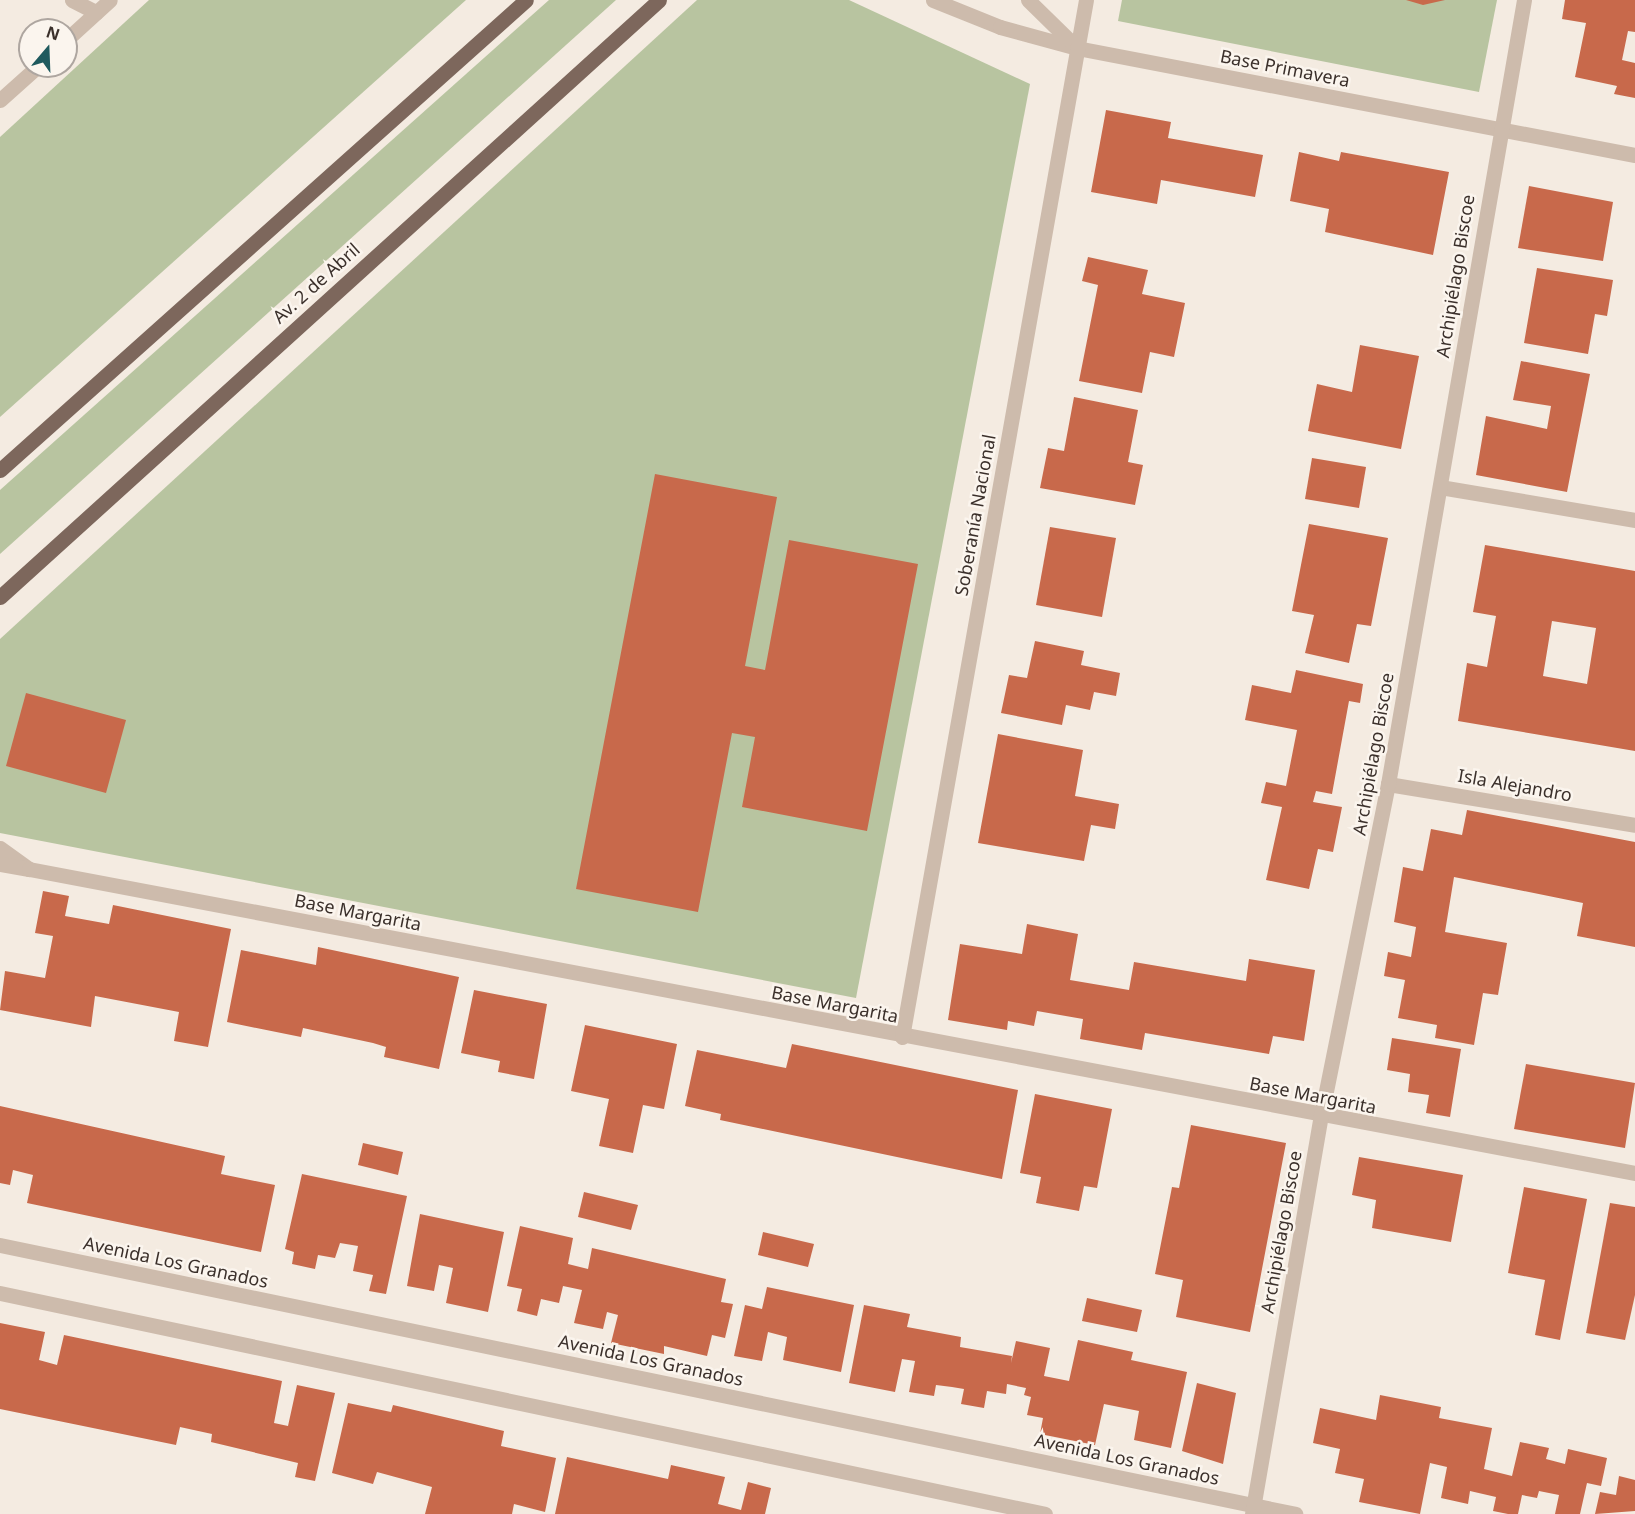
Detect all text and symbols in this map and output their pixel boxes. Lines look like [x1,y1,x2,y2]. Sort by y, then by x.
north arrow [18,18,78,78]
text: N [43,20,63,45]
street label: Base Primavera [1218,45,1352,91]
street label: Archipiélago Biscoe [1431,193,1479,359]
street label: Av. 2 de Abril [268,238,364,328]
street label: Soberanía Nacional [950,433,1000,597]
street label: Archipiélago Biscoe [1348,671,1398,837]
street label: Isla Alejandro [1456,764,1574,806]
street label: Base Margarita [293,889,423,935]
street label: Base Margarita [770,981,900,1027]
street label: Base Margarita [1248,1072,1378,1118]
street label: Archipiélago Biscoe [1256,1149,1306,1315]
street label: Avenida Los Granados [82,1232,270,1292]
street label: Avenida Los Granados [557,1330,745,1390]
street label: Avenida Los Granados [1033,1429,1221,1489]

